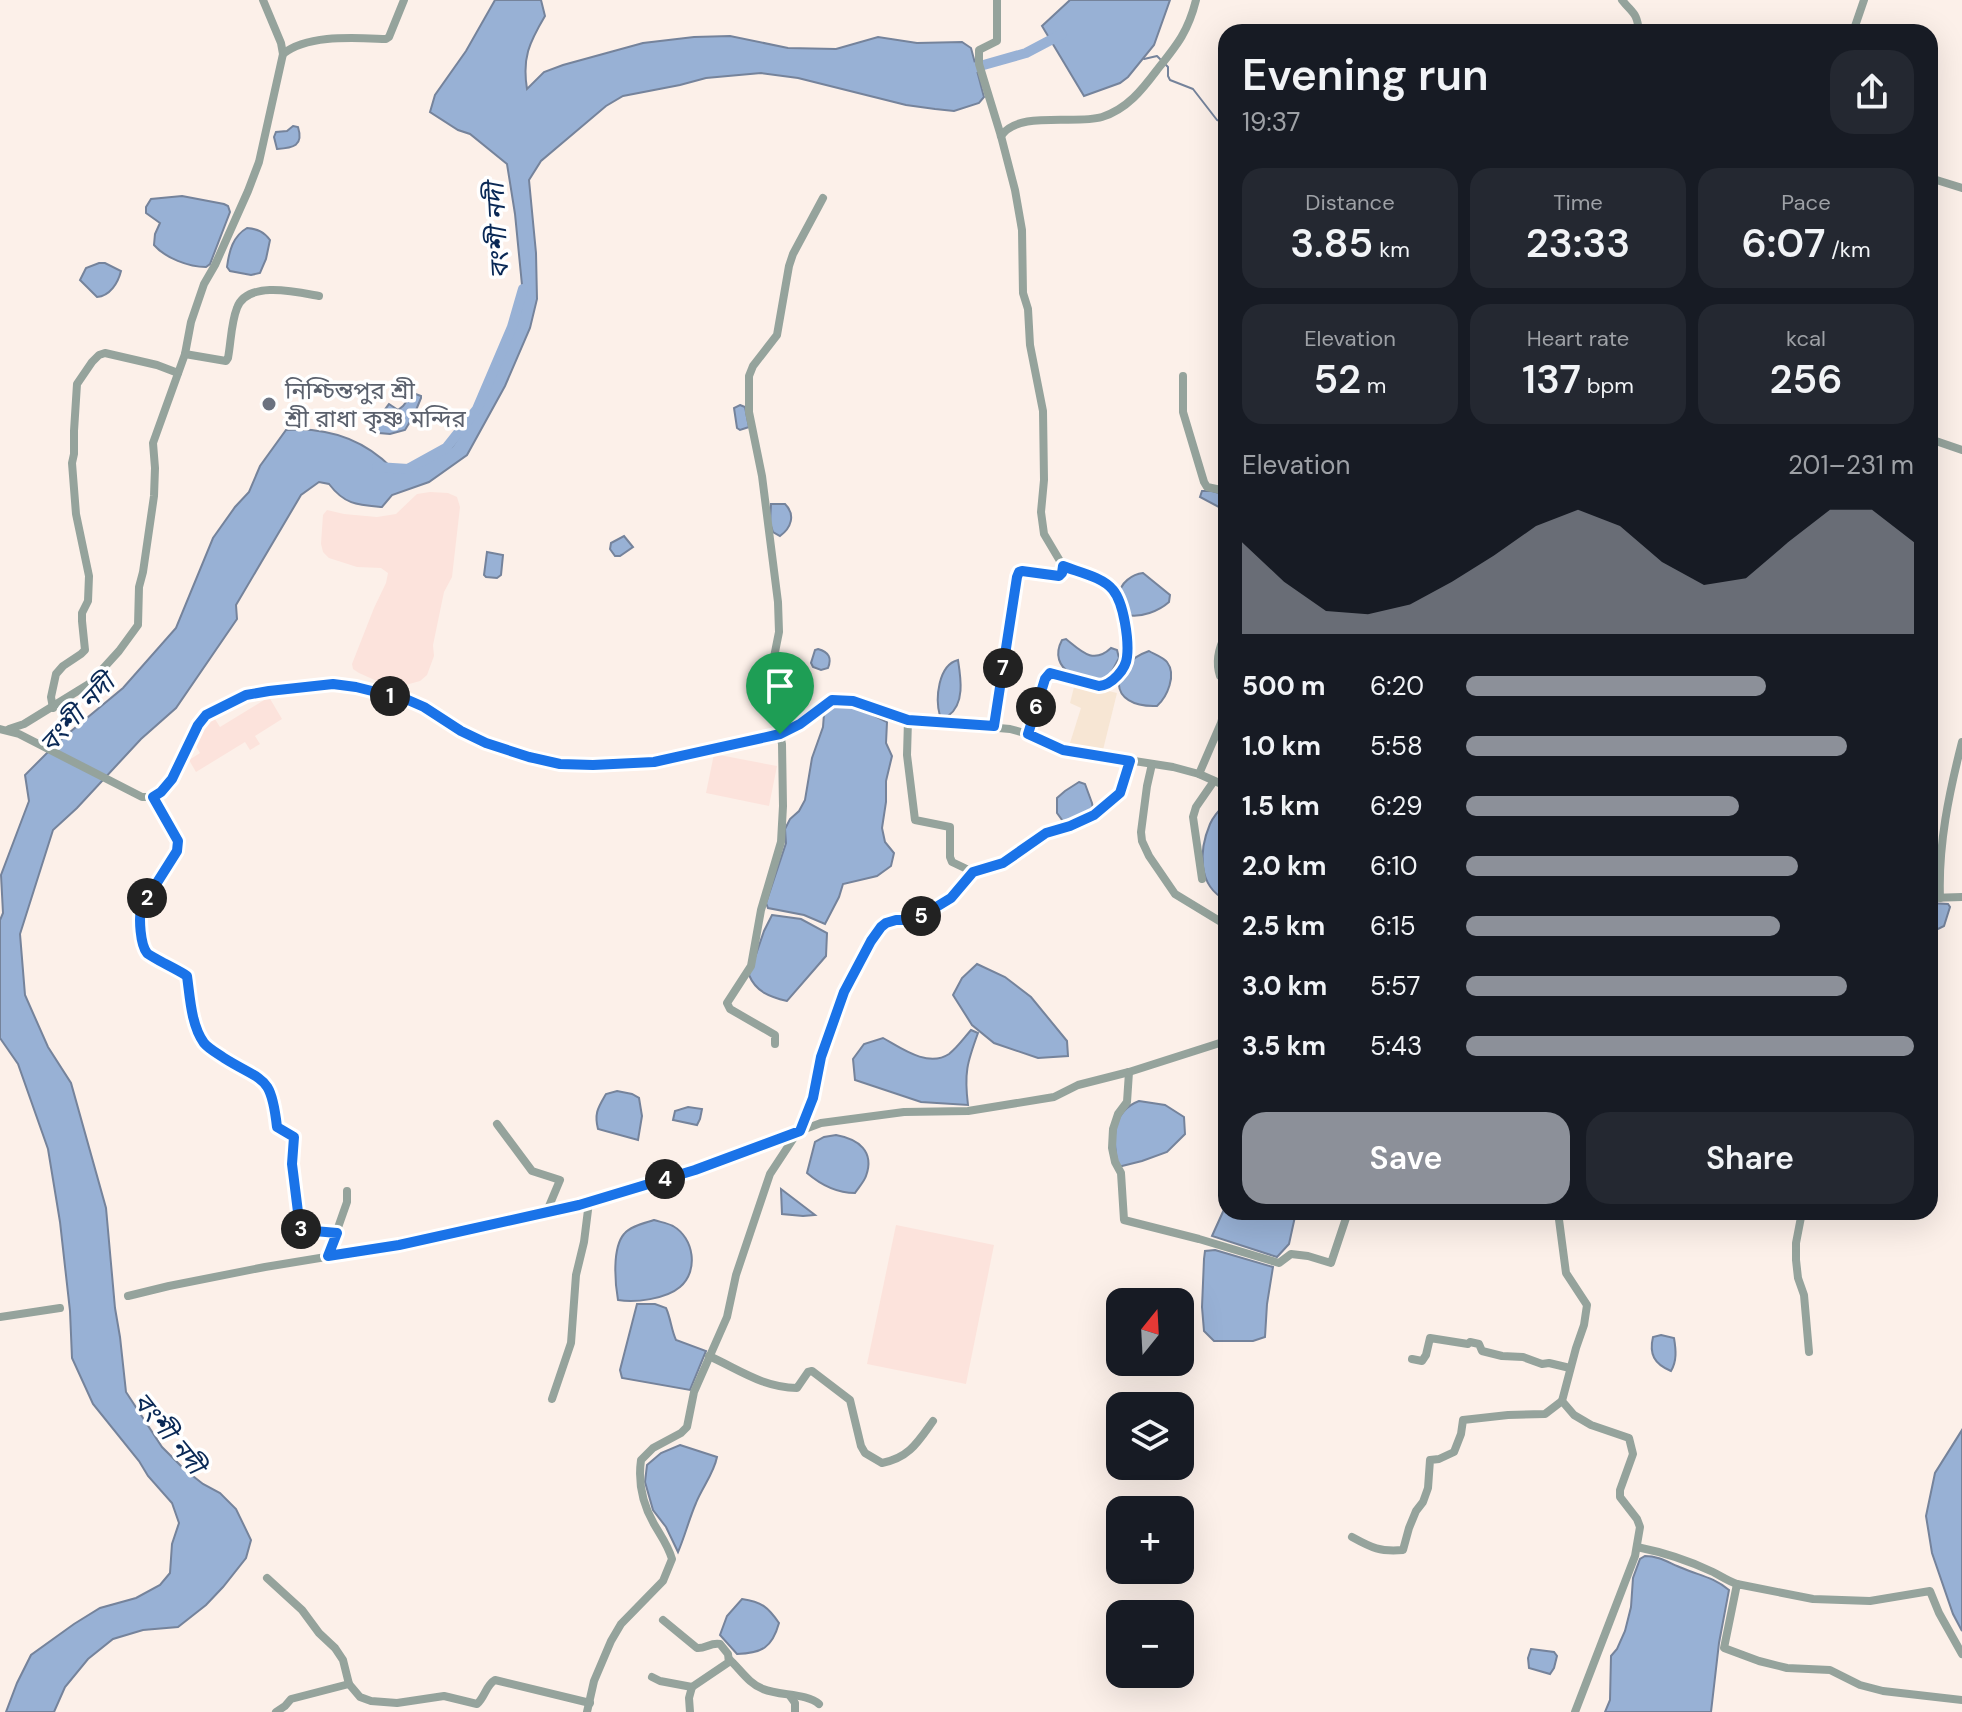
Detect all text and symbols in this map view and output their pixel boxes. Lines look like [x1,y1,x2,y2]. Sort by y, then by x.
text: Evening run [1242,46,1489,104]
button: share [1830,50,1914,134]
text: 19:37 [1242,105,1301,139]
water label: বংশী নদী [477,177,516,280]
text: Distance [1305,188,1395,217]
text: Time [1553,188,1603,217]
text: Pace [1781,188,1831,217]
text: 3.85 [1290,217,1373,269]
text: 23:33 [1526,217,1630,269]
text: 6:07 [1741,217,1825,269]
text: km [1373,235,1410,264]
text: /km [1825,235,1871,264]
text: Elevation [1304,324,1396,353]
text: Heart rate [1527,324,1629,353]
text: kcal [1786,324,1826,353]
text: 52 [1314,353,1361,405]
text: 137 [1522,353,1581,405]
text: 256 [1769,353,1843,405]
text: m [1361,371,1386,400]
text: bpm [1581,371,1634,400]
place label: নিশ্চিন্তপুর শ্রী শ্রী রাধা কৃষ্ণ মন্দির [284,375,466,434]
marker: নিশ্চিন্তপুর শ্রী শ্রী রাধা কৃষ্ণ মন্দির [260,395,278,413]
text: Elevation [1242,448,1350,482]
text: 201–231 m [1788,448,1914,482]
pin: 7 [983,648,1023,688]
pin [746,652,814,734]
text: 7 [997,653,1009,682]
water label: বংশী নদী [32,663,126,760]
icon: arrive [758,664,802,708]
text: 500 m [1242,669,1325,703]
text: 6:20 [1370,669,1424,703]
pin: 1 [370,676,410,716]
text: 1 [386,681,394,710]
pin: 6 [1016,687,1056,727]
text: 6 [1029,692,1043,721]
text: 1.0 km [1242,729,1321,763]
text: 5:58 [1370,729,1423,763]
text: 1.5 km [1242,789,1320,823]
text: 6:29 [1370,789,1423,823]
text: 2.0 km [1242,849,1326,883]
text: 6:10 [1370,849,1417,883]
pin: 2 [127,878,167,918]
text: 2 [141,883,153,912]
pin: 5 [901,896,941,936]
text: 5 [914,901,928,930]
text: 2.5 km [1242,909,1325,943]
text: 6:15 [1370,909,1416,943]
text: 3.0 km [1242,969,1327,1003]
text: 5:57 [1370,969,1420,1003]
text: 3.5 km [1242,1029,1326,1063]
text: 5:43 [1370,1029,1422,1063]
button: Save [1242,1112,1570,1204]
button: Share [1586,1112,1914,1204]
pin: 4 [645,1159,685,1199]
text: 4 [658,1164,672,1193]
pin: 3 [281,1209,321,1249]
text: 3 [294,1214,308,1243]
north arrow [1106,1288,1194,1376]
map controls [1106,1288,1194,1688]
water label: বংশী নদী [126,1385,216,1485]
button: layers [1106,1392,1194,1480]
button: + [1106,1496,1194,1584]
button: − [1106,1600,1194,1688]

